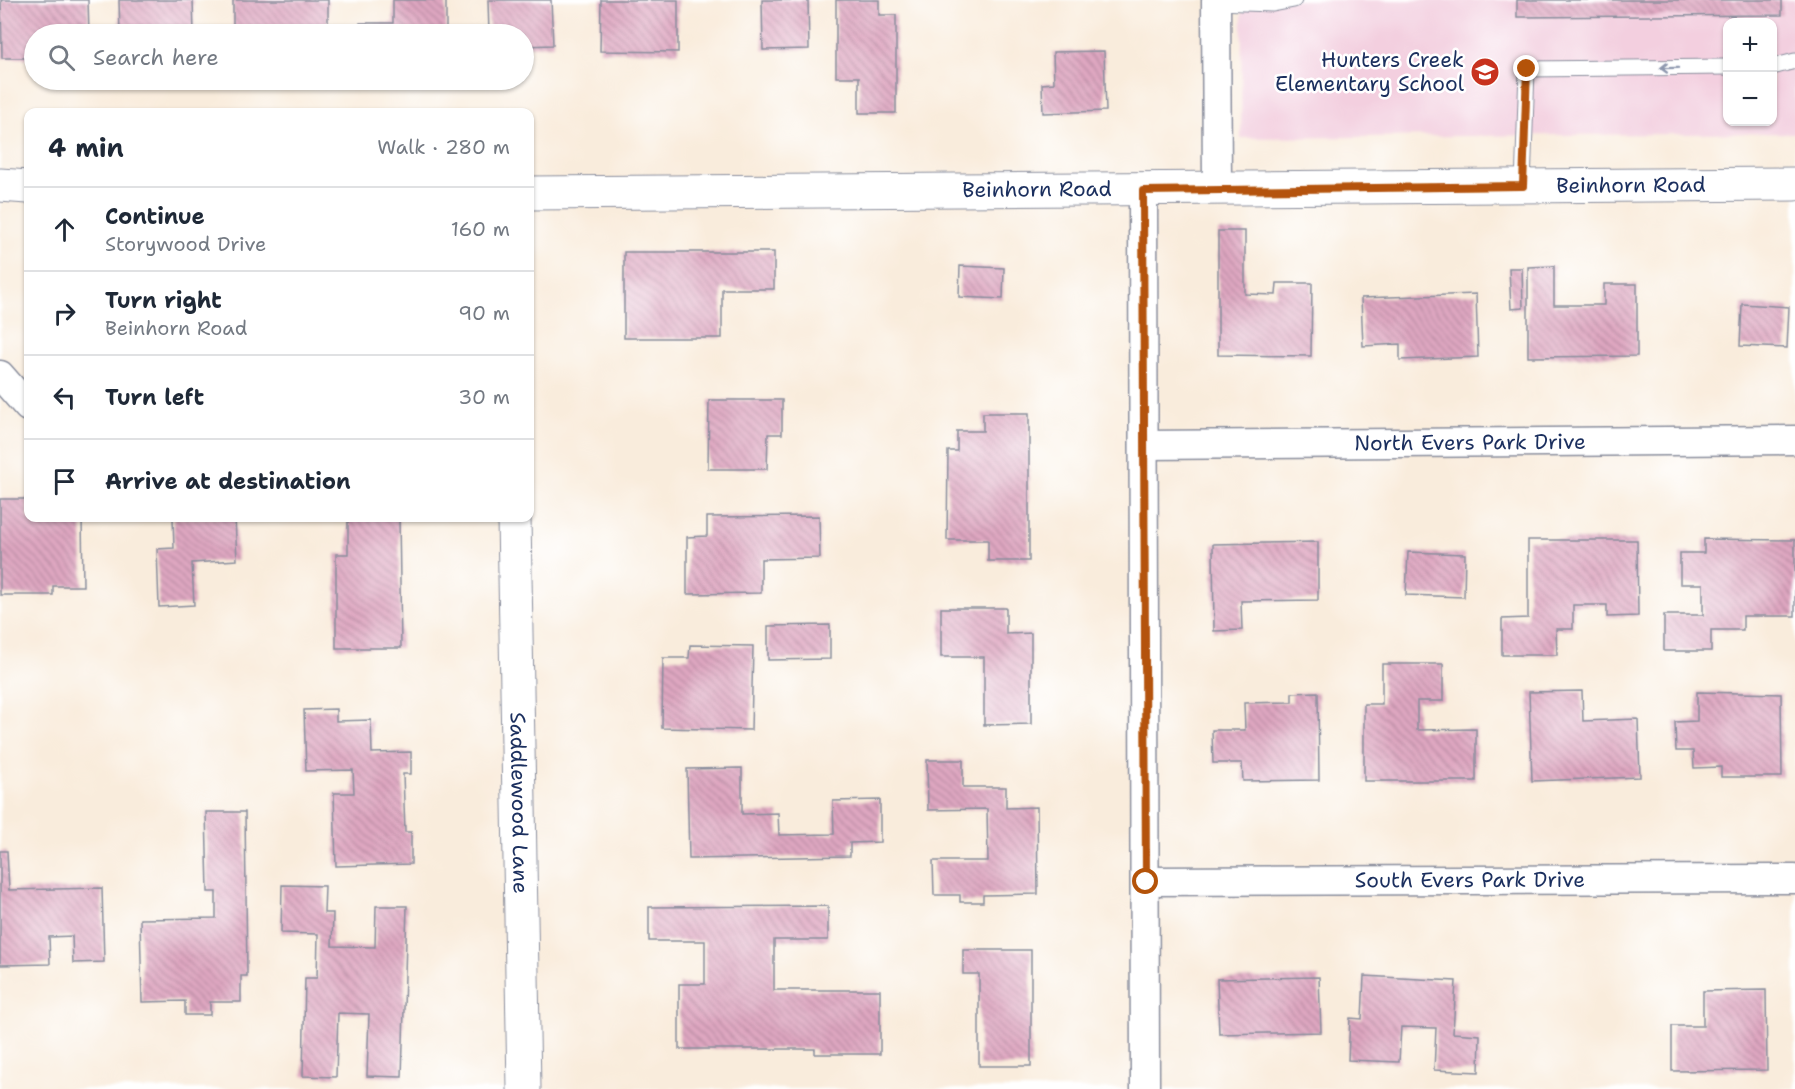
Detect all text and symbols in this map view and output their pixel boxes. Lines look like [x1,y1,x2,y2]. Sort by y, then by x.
map controls [1723,18,1777,126]
button: + [1723,18,1777,72]
search box [24,24,534,90]
icon: search [45,41,78,74]
text: Search here [93,43,219,72]
place label: Hunters Creek Elementary School [1275,46,1465,98]
route end [1513,55,1539,81]
school or university icon: Hunters Creek Elementary School [1469,56,1501,88]
one-way arrow [1660,62,1680,74]
button: − [1723,72,1777,126]
text: 4 min [48,130,124,165]
text: Walk · 280 m [377,134,510,160]
street label: Beinhorn Road [1556,171,1706,200]
street label: Beinhorn Road [962,175,1112,204]
text: Continue [105,202,205,231]
icon: ahead [48,213,81,246]
text: 160 m [451,216,510,242]
text: Storywood Drive [105,231,266,257]
text: Turn right [105,286,222,315]
icon: right [48,297,81,330]
text: 90 m [458,300,510,326]
text: Beinhorn Road [105,315,247,341]
icon: left [48,381,81,414]
text: Turn left [105,383,204,412]
text: 30 m [458,384,510,410]
street label: North Evers Park Drive [1354,428,1586,457]
icon: arrive [48,465,81,498]
text: Arrive at destination [105,467,351,496]
street label: Saddlewood Lane [503,712,535,894]
street label: South Evers Park Drive [1355,866,1585,894]
route start [1132,868,1158,894]

